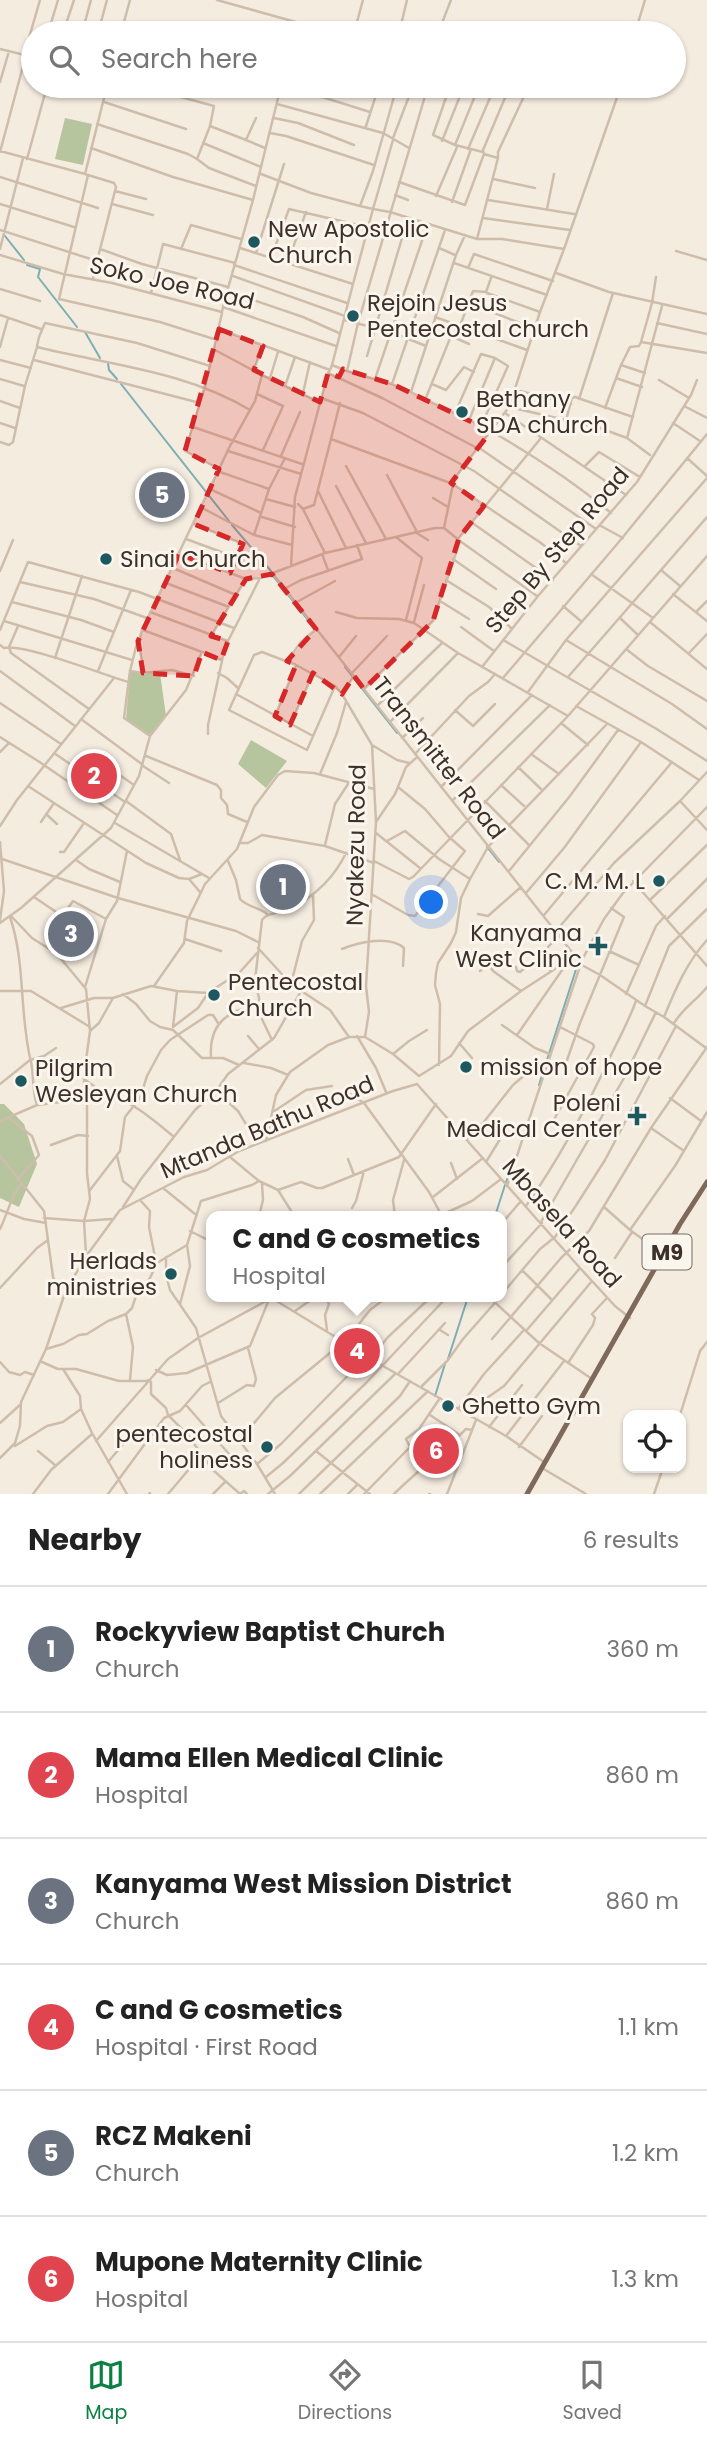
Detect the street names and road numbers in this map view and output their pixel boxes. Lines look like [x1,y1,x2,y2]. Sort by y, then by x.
street label: Soko Joe Road [87,249,257,317]
street label: Step By Step Road [478,460,636,640]
street label: Transmitter Road [365,670,513,846]
street label: Nyakezu Road [339,764,373,926]
street label: Mtanda Bathu Road [155,1068,379,1186]
street label: Mbasela Road [495,1151,629,1295]
road number: M9 [642,1234,692,1270]

